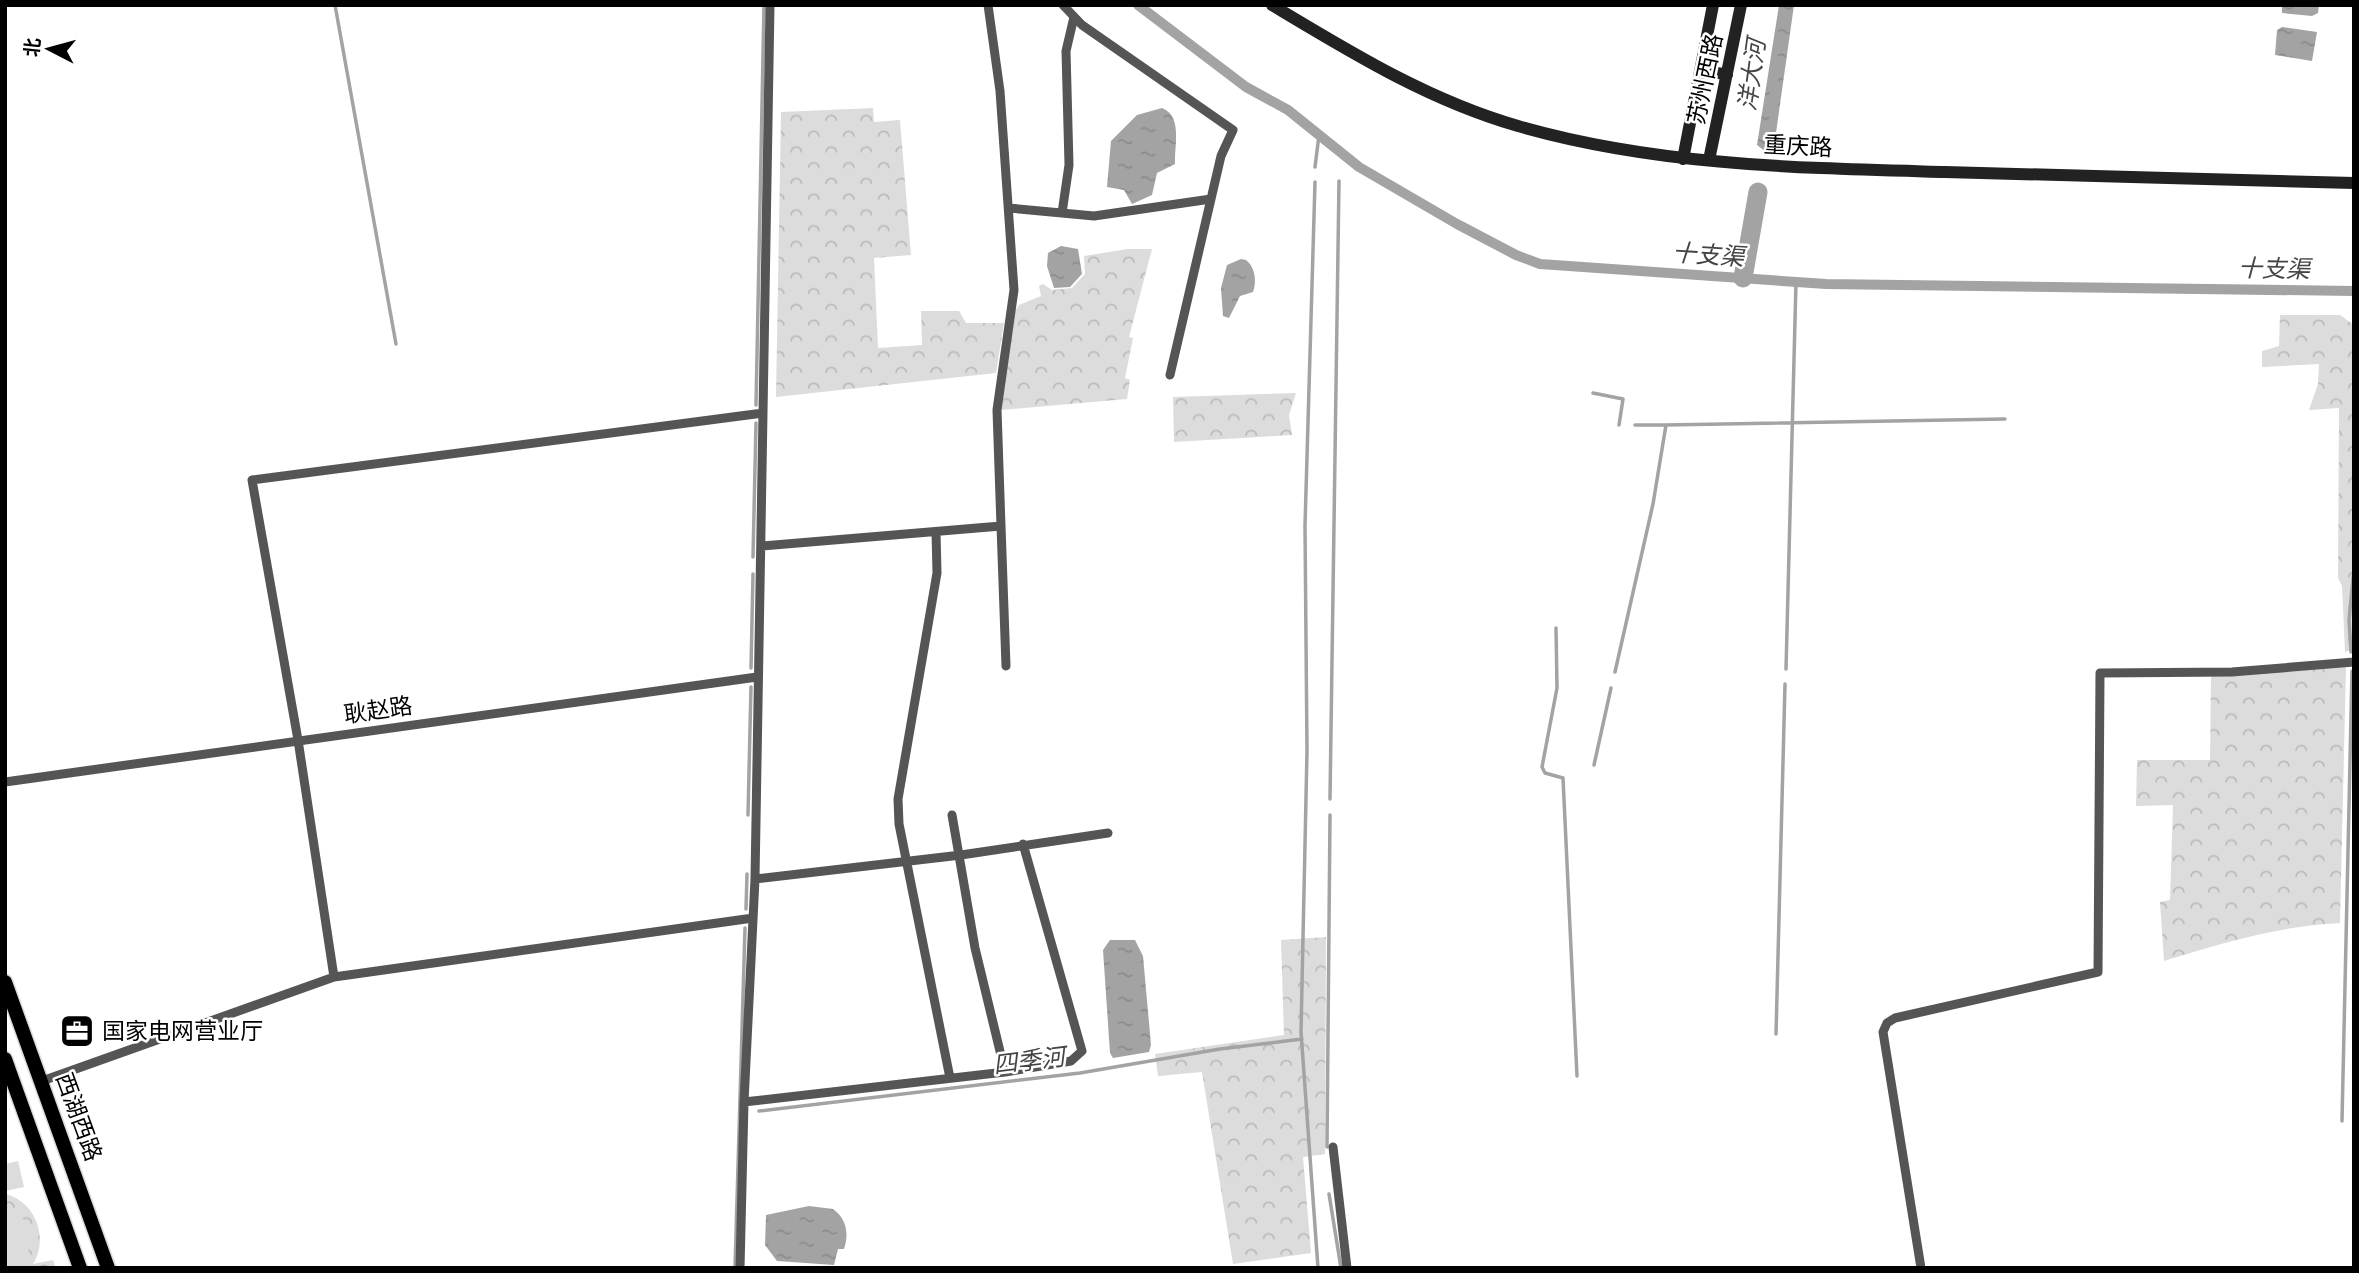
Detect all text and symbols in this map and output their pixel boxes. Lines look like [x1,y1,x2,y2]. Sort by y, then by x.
north arrow [14,14,84,84]
street label: 苏州西路 [1679,30,1729,127]
water label: 洋大河 [1729,33,1772,113]
text: 北 [18,36,46,58]
street label: 重庆路 [1763,127,1833,163]
water label: 十支渠 [1671,235,1748,273]
water label: 十支渠 [2238,250,2313,285]
street label: 耿赵路 [341,688,414,730]
office icon: 国家电网营业厅 [58,1012,96,1050]
place label: 国家电网营业厅 [102,1014,263,1046]
water label: 四季河 [991,1038,1071,1080]
street label: 西湖西路 [49,1068,111,1165]

